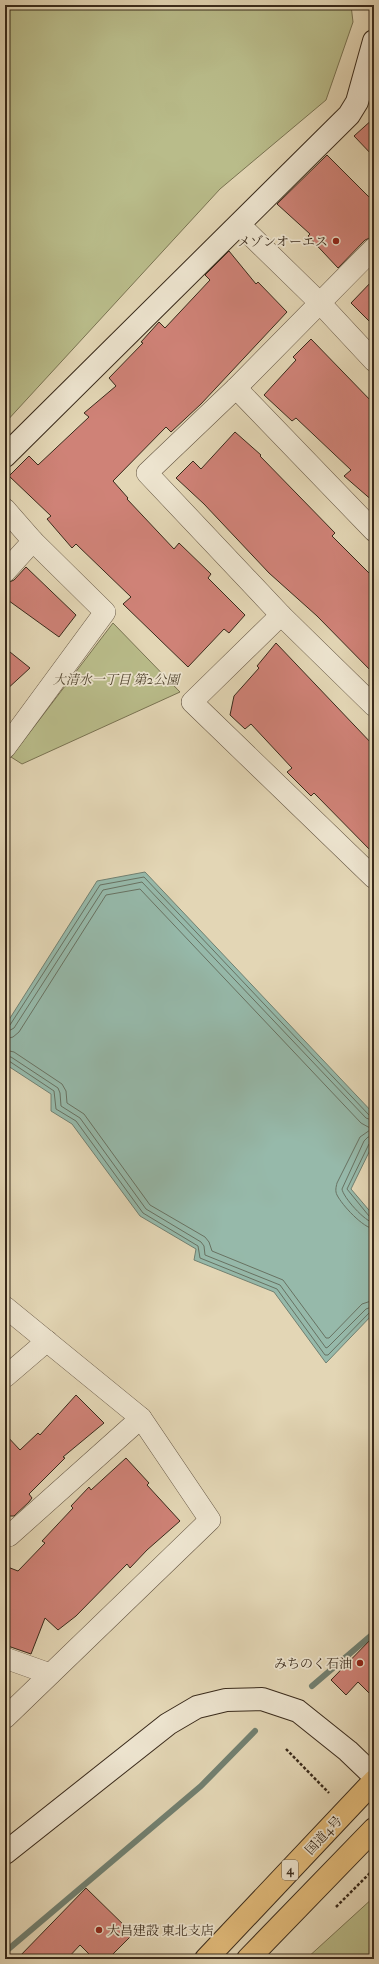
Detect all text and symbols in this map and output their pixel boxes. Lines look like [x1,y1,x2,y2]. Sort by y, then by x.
place label: メゾンオーエス [237,234,328,249]
marker: メゾンオーエス [331,236,341,246]
park label: 大清水一丁目 第2公園 [53,672,181,687]
place label: みちのく石油 [274,1656,352,1671]
marker: みちのく石油 [355,1658,365,1668]
street label: 国道4号 [302,1813,345,1858]
road number: 4 [282,1860,298,1880]
place label: 大昌建設 東北支店 [107,1923,214,1938]
marker: 大昌建設 東北支店 [94,1925,104,1935]

